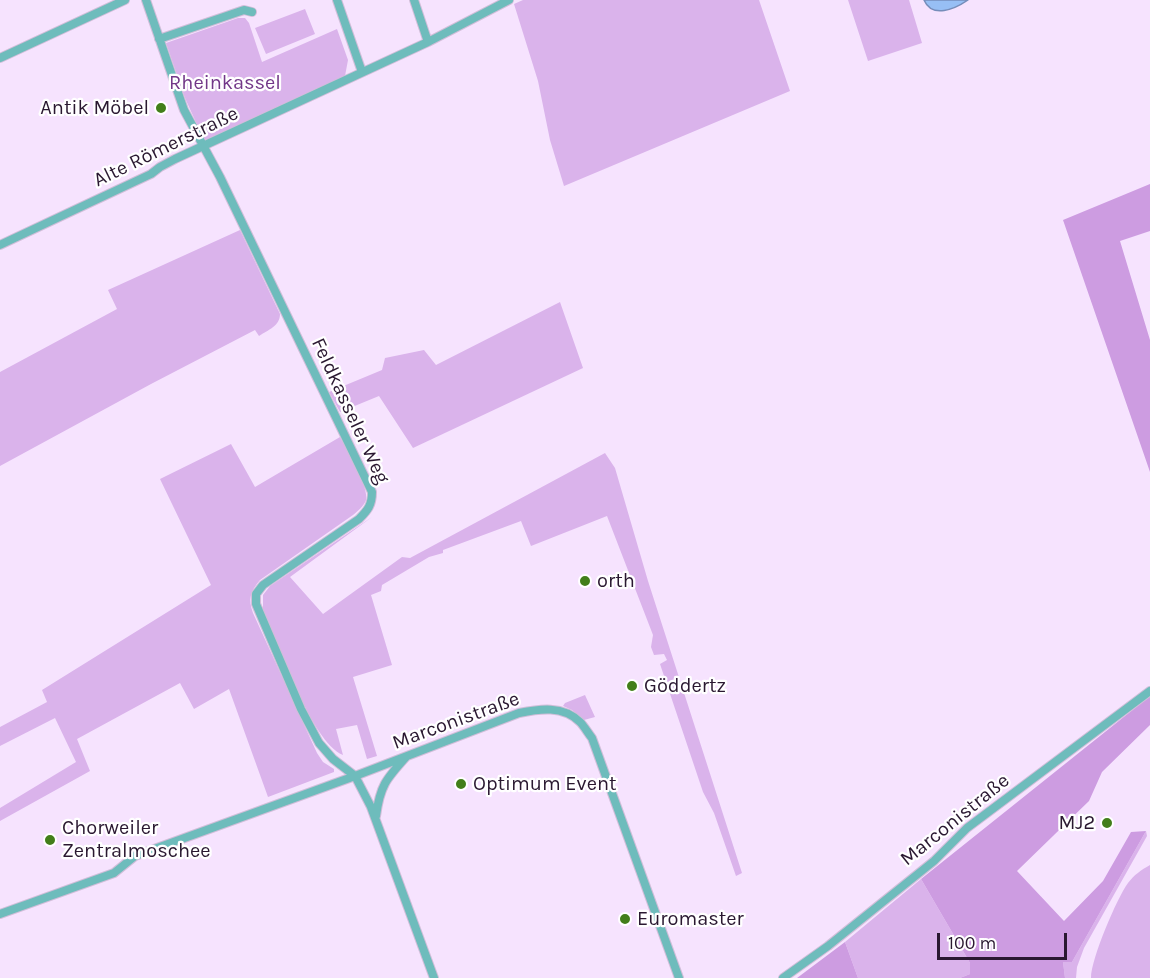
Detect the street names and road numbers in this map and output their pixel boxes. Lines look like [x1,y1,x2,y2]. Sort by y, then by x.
street label: Alte Römerstraße [90,102,242,192]
street label: Feldkasseler Weg [306,334,394,488]
street label: Marconistraße [389,687,523,755]
street label: Marconistraße [896,769,1014,871]

